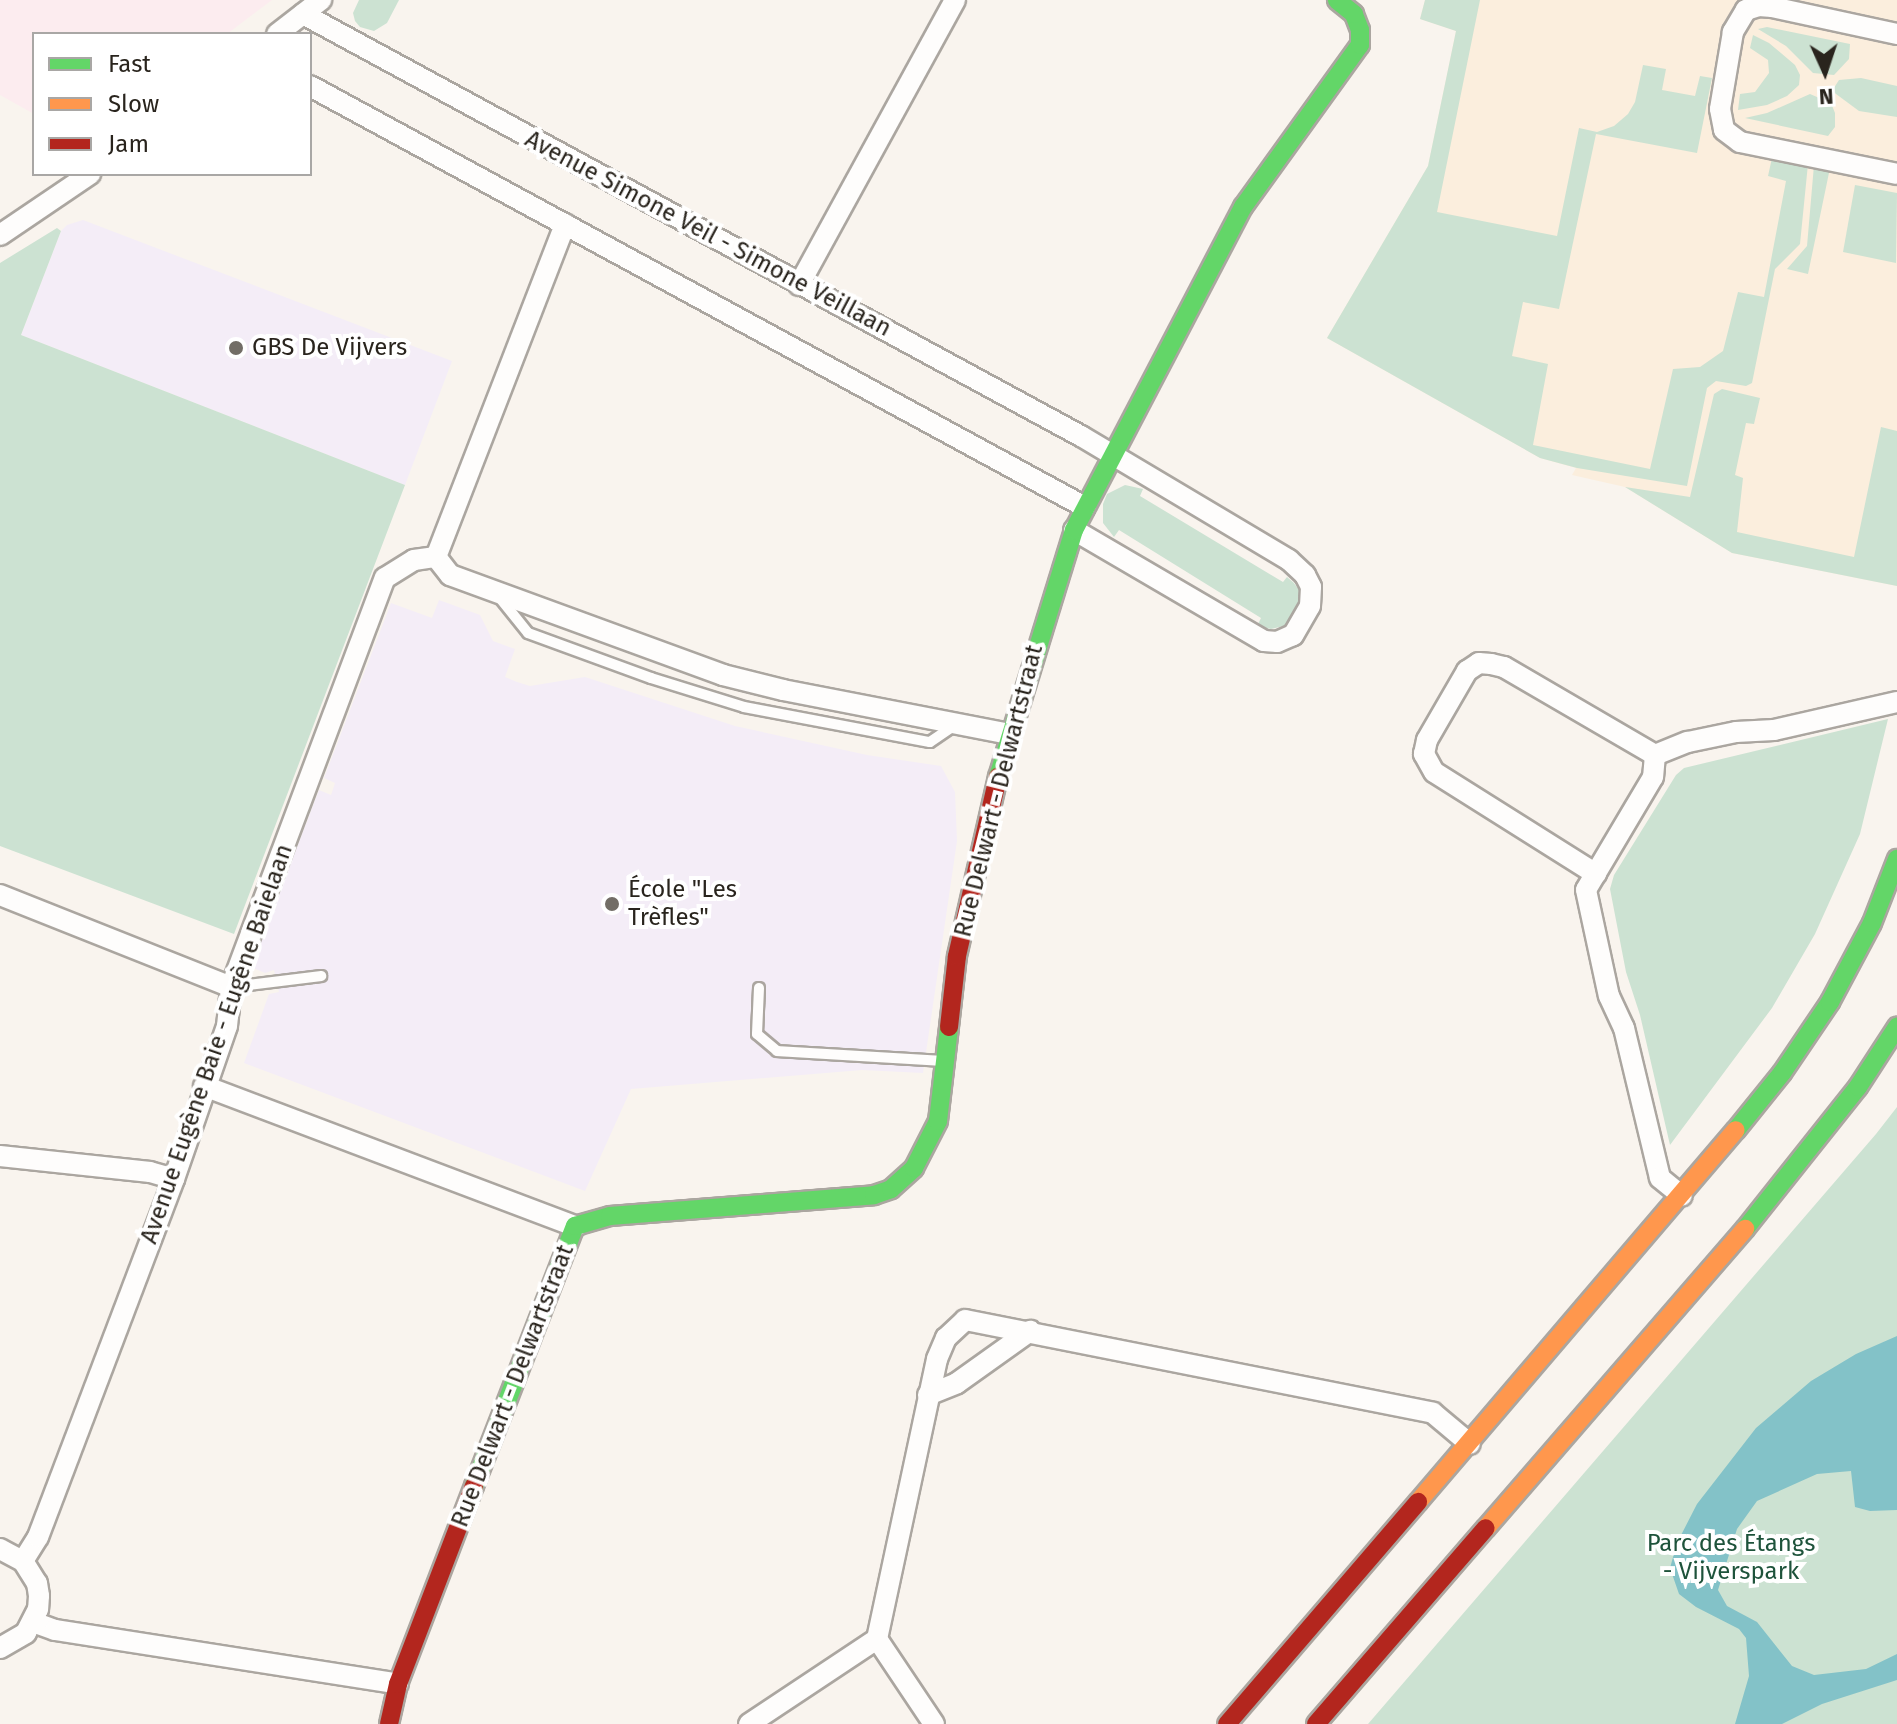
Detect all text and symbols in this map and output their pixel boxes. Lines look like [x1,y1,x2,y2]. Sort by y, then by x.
legend [32,32,312,176]
north arrow [1785,32,1865,112]
text: Fast [108,50,151,78]
text: N [1818,83,1834,110]
text: Slow [108,90,159,118]
street label: Avenue Simone Veil - Simone Veillaan [520,125,896,343]
text: Jam [108,130,149,158]
place label: GBS De Vijvers [252,334,407,362]
marker: GBS De Vijvers [227,339,245,357]
street label: Rue Delwart - Delwartstraat [949,642,1049,940]
street label: Avenue Eugène Baie - Eugène Baielaan [135,840,299,1248]
place label: École "Les Trèfles" [628,876,737,932]
marker: École "Les Trèfles" [603,895,621,913]
street label: Rue Delwart - Delwartstraat [446,1241,580,1531]
park label: Parc des Étangs - Vijverspark [1647,1530,1815,1586]

